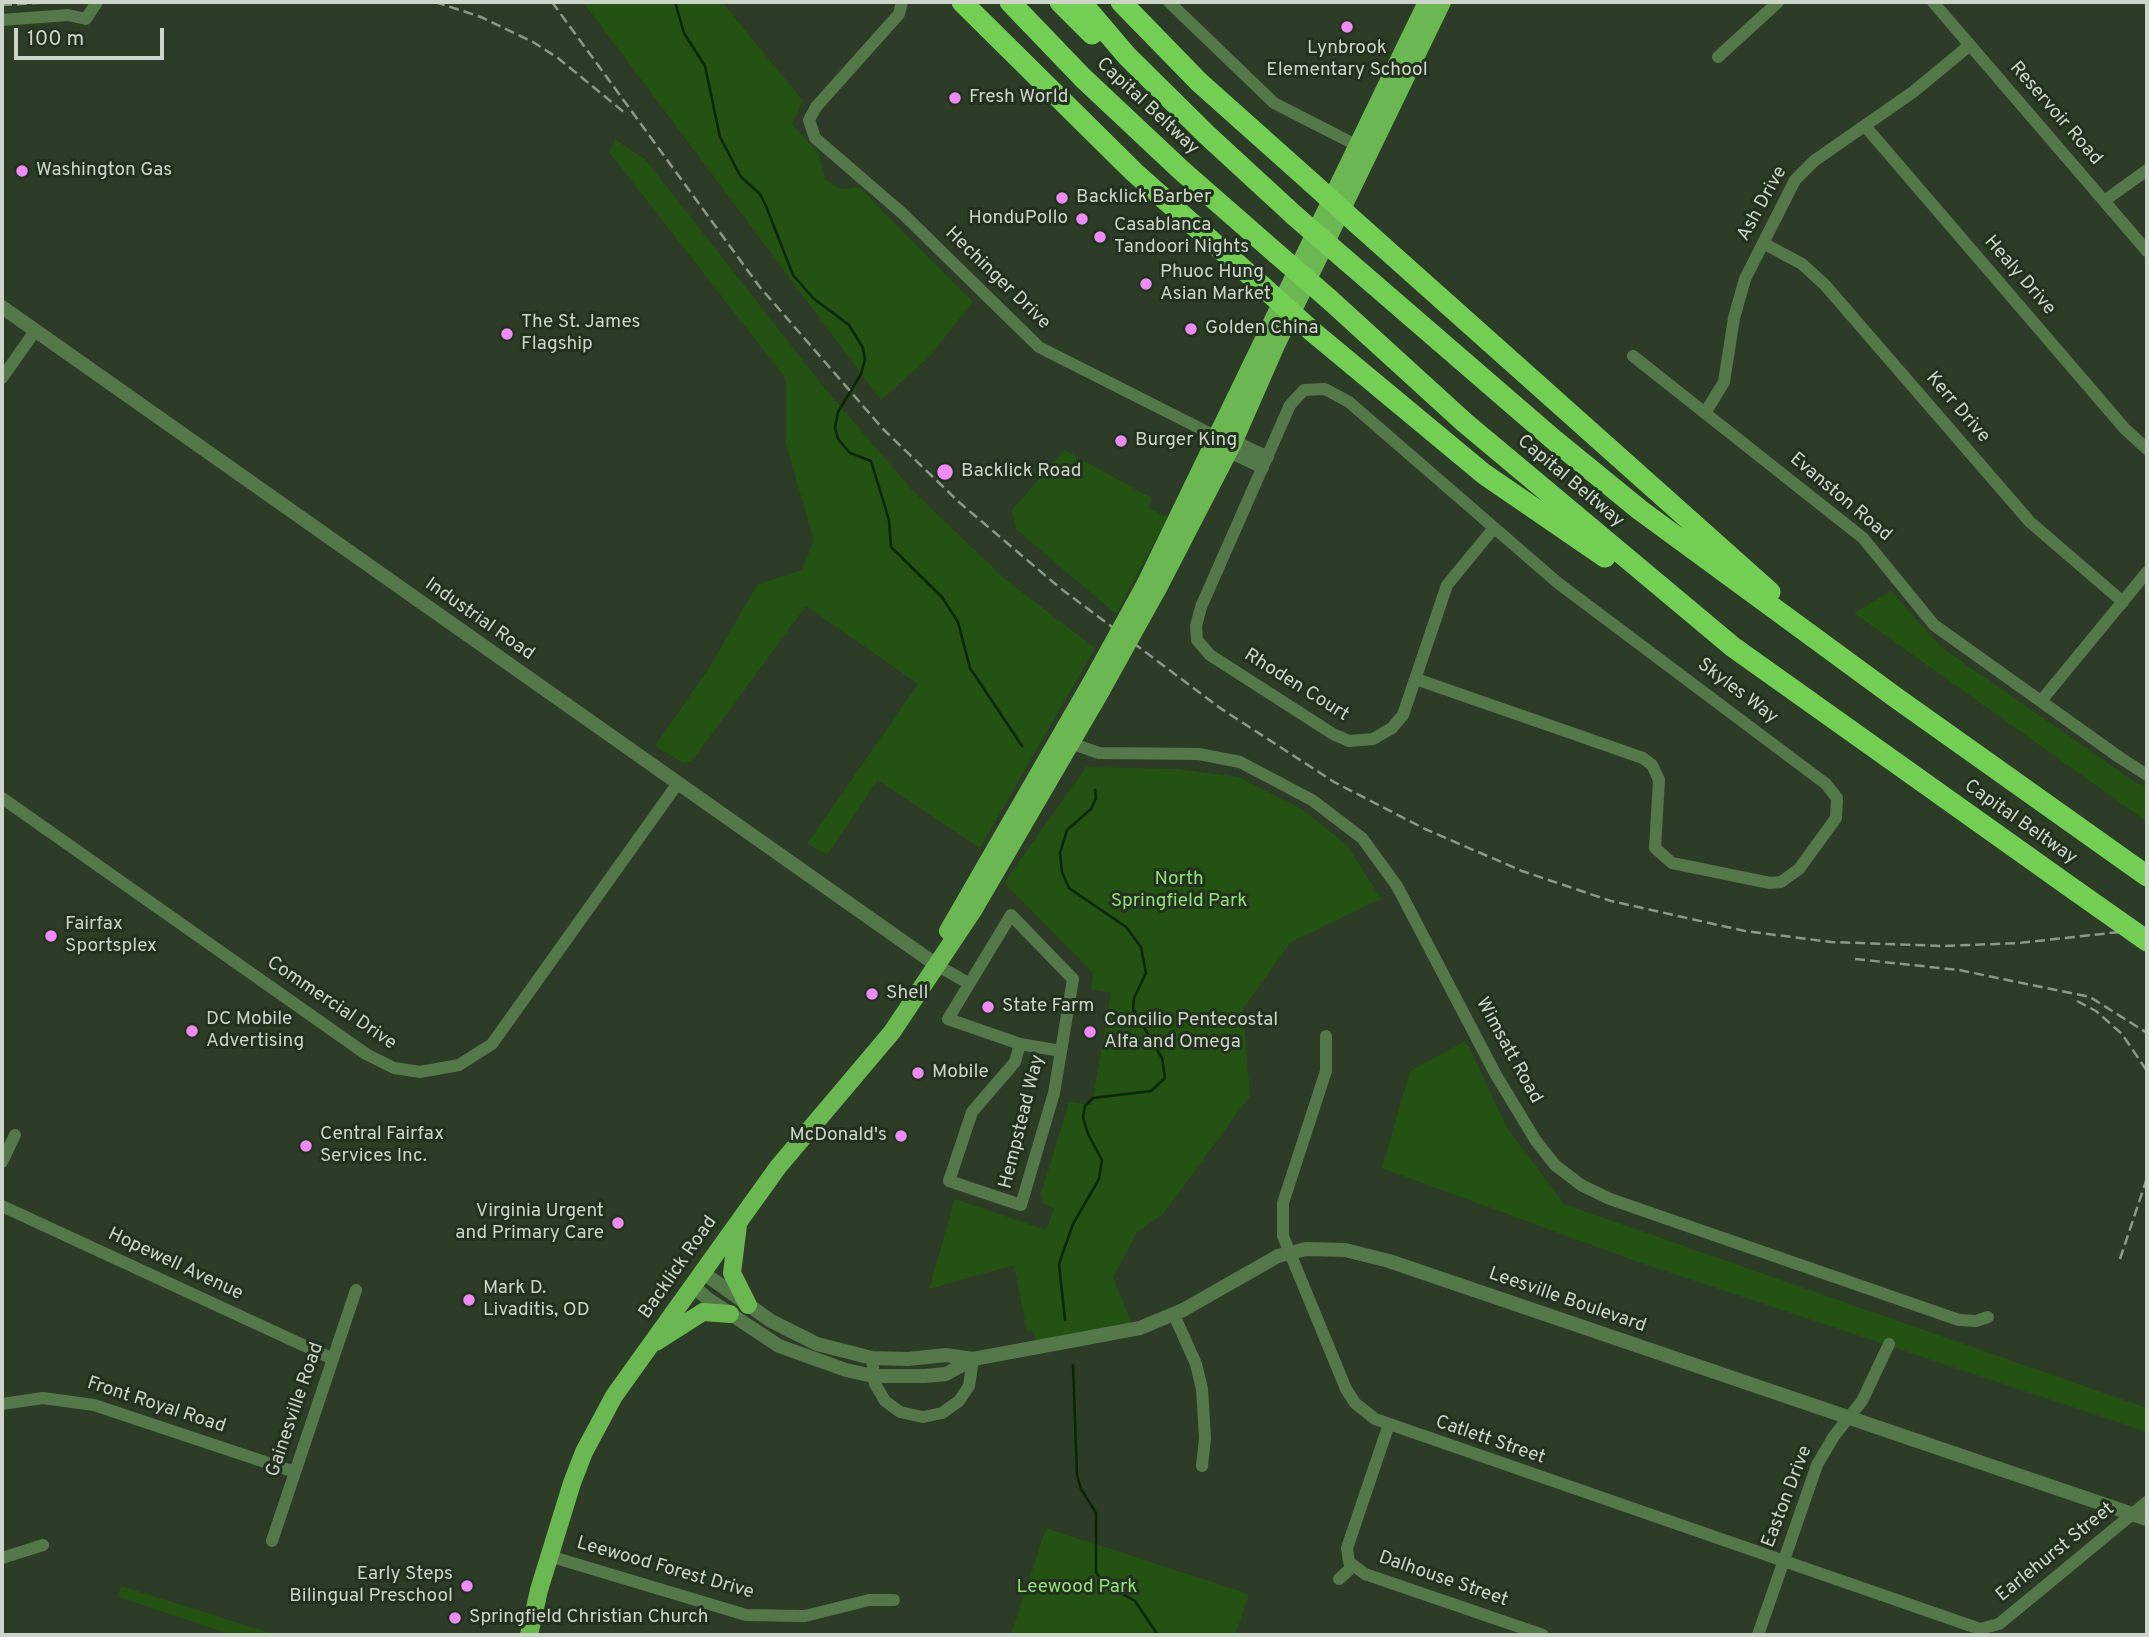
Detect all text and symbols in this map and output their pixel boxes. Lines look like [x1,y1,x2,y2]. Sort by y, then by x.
scale bar [18,14,168,58]
marker: Lynbrook Elementary School [1339,19,1355,35]
text: 100 m [27,26,84,53]
place label: Lynbrook Elementary School [1266,38,1428,82]
street label: Capital Beltway [1091,53,1203,161]
street label: Reservoir Road [2004,58,2106,170]
place label: Fresh World [969,87,1068,109]
marker: Fresh World [947,90,963,106]
place label: Washington Gas [36,160,172,182]
marker: Washington Gas [14,163,30,179]
street label: Ash Drive [1733,163,1793,245]
place label: Backlick Barber [1076,187,1211,209]
marker: Backlick Barber [1054,190,1070,206]
place label: HonduPollo [969,208,1068,230]
marker: HonduPollo [1074,211,1090,227]
place label: Casablanca Tandoori Nights [1114,215,1249,259]
street label: Hechinger Drive [940,223,1054,335]
marker: Casablanca Tandoori Nights [1092,229,1108,245]
street label: Healy Drive [1978,232,2060,320]
place label: Phuoc Hung Asian Market [1160,262,1271,306]
marker: Phuoc Hung Asian Market [1138,276,1154,292]
place label: The St. James Flagship [521,312,640,356]
place label: Golden China [1205,318,1319,340]
marker: Golden China [1183,321,1199,337]
marker: The St. James Flagship [499,326,515,342]
street label: Kerr Drive [1920,368,1994,448]
place label: Burger King [1135,430,1237,452]
street label: Capital Beltway [1512,431,1628,533]
marker: Burger King [1113,433,1129,449]
street label: Evanston Road [1784,449,1896,547]
place label: Backlick Road [961,461,1081,483]
marker: Backlick Road [935,462,955,482]
street label: Industrial Road [420,574,538,666]
street label: Rhoden Court [1239,645,1353,727]
street label: Skyles Way [1692,654,1782,730]
street label: Capital Beltway [1959,776,2081,870]
park label: North Springfield Park [1111,869,1247,913]
place label: Fairfax Sportsplex [65,914,157,958]
marker: Fairfax Sportsplex [43,928,59,944]
street label: Commercial Drive [262,952,400,1056]
place label: Shell [886,983,929,1005]
marker: Shell [864,986,880,1002]
street label: Wimsatt Road [1469,994,1547,1108]
place label: State Farm [1002,996,1094,1018]
marker: State Farm [980,999,996,1015]
place label: DC Mobile Advertising [206,1009,304,1053]
place label: Concilio Pentecostal Alfa and Omega [1104,1010,1278,1054]
marker: DC Mobile Advertising [184,1023,200,1039]
marker: Concilio Pentecostal Alfa and Omega [1082,1024,1098,1040]
street label: Hempstead Way [995,1053,1051,1191]
place label: Mobile [932,1062,989,1084]
marker: Mobile [910,1065,926,1081]
place label: Central Fairfax Services Inc. [320,1124,444,1168]
place label: McDonald's [789,1125,887,1147]
marker: McDonald's [893,1128,909,1144]
marker: Central Fairfax Services Inc. [298,1138,314,1154]
place label: Virginia Urgent and Primary Care [455,1201,604,1245]
street label: Backlick Road [635,1212,723,1324]
marker: Virginia Urgent and Primary Care [610,1215,626,1231]
street label: Hopewell Avenue [104,1224,246,1306]
street label: Leesville Boulevard [1485,1263,1649,1339]
place label: Mark D. Livaditis, OD [483,1278,590,1322]
marker: Mark D. Livaditis, OD [461,1292,477,1308]
street label: Gainesville Road [262,1340,330,1480]
street label: Front Royal Road [84,1373,228,1439]
street label: Catlett Street [1432,1412,1548,1470]
street label: Easton Drive [1758,1443,1818,1551]
street label: Earlehurst Street [1992,1498,2120,1608]
street label: Leewood Forest Drive [574,1533,756,1605]
street label: Dalhouse Street [1375,1547,1511,1613]
place label: Early Steps Bilingual Preschool [289,1564,453,1608]
park label: Leewood Park [1017,1577,1137,1599]
marker: Early Steps Bilingual Preschool [459,1578,475,1594]
place label: Springfield Christian Church [469,1607,708,1629]
marker: Springfield Christian Church [447,1610,463,1626]

